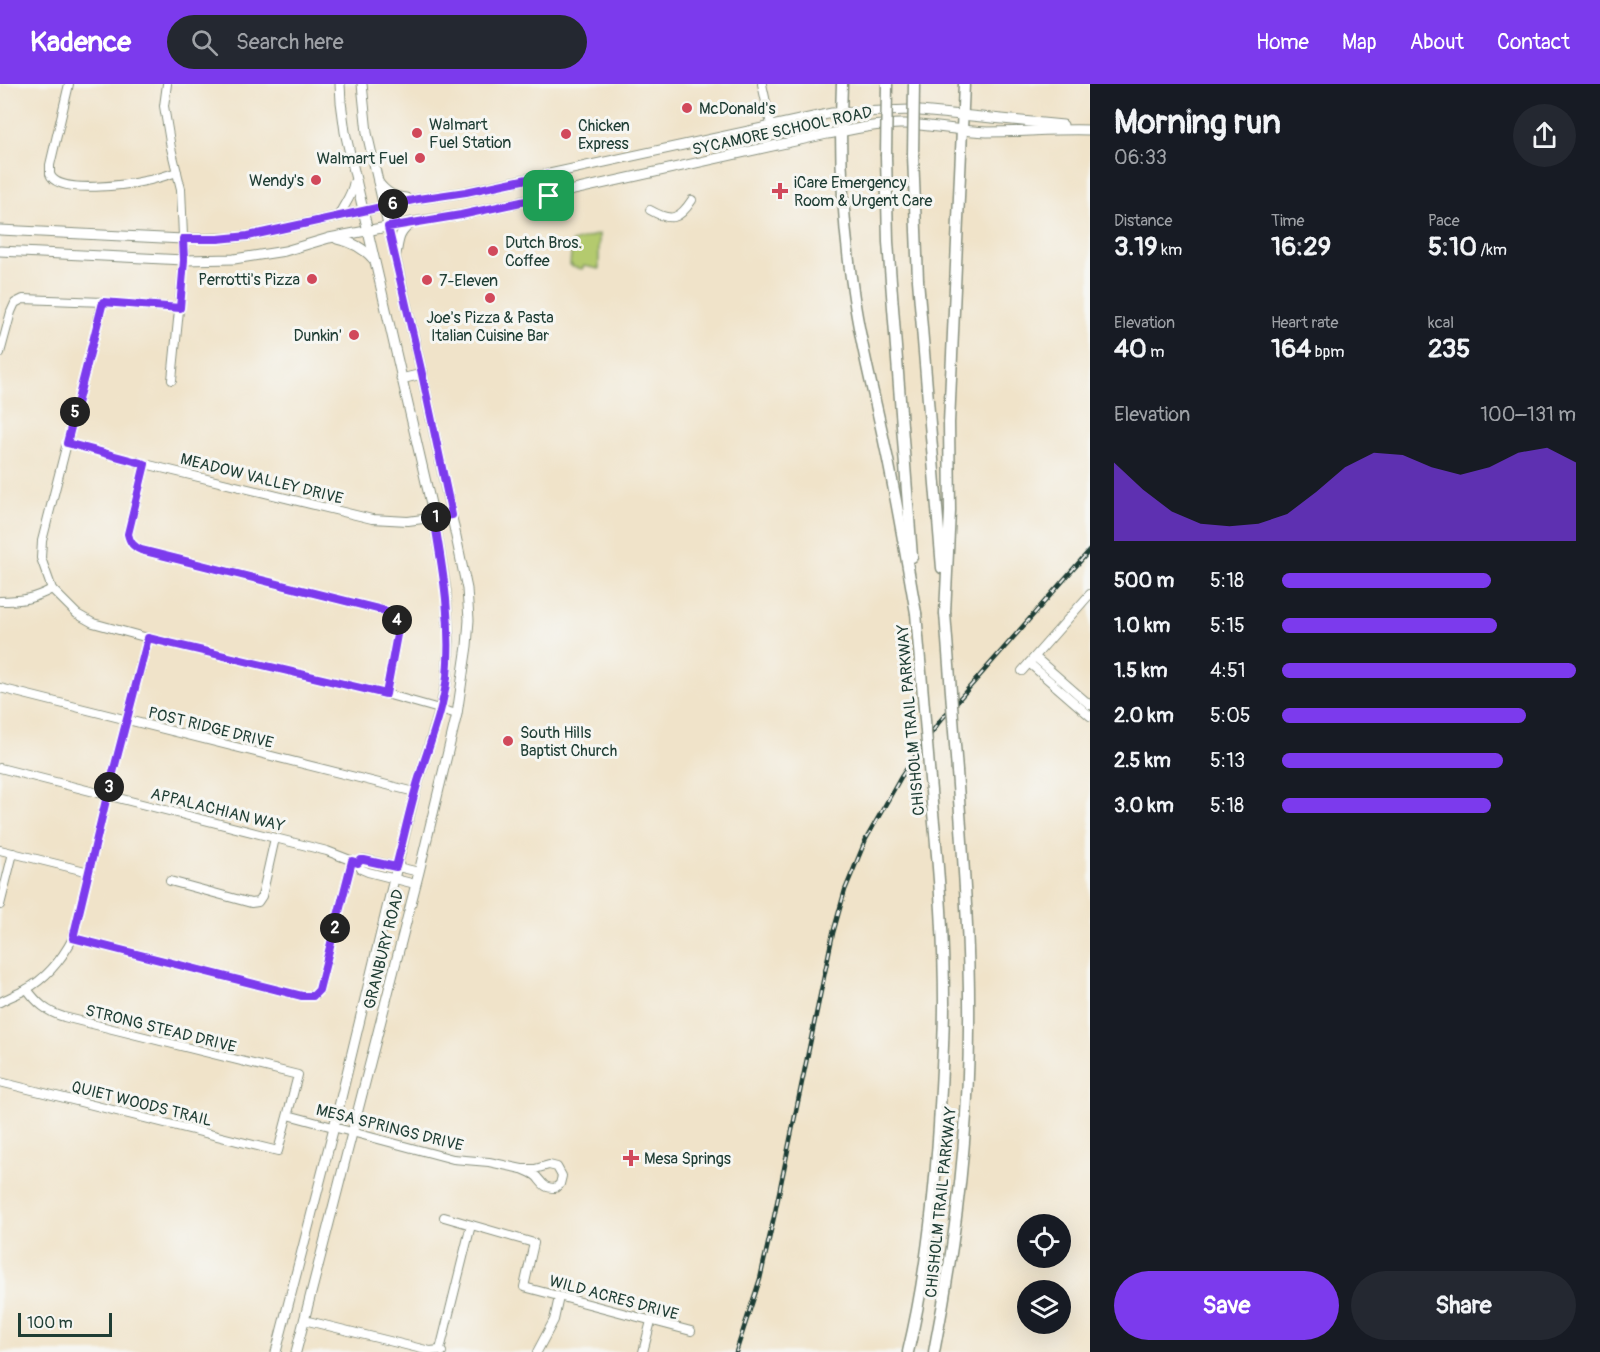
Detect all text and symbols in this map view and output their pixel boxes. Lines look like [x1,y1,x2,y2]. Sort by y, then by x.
search box [167,15,587,69]
text: Kadence [30,25,131,60]
icon: search [188,26,221,59]
text: Search here [236,28,343,56]
text: Home [1256,29,1309,56]
text: Map [1342,29,1377,56]
text: About [1410,29,1464,56]
text: Contact [1497,29,1570,56]
place label: McDonald's [699,99,776,119]
marker: McDonald's [680,101,694,115]
street label: SYCAMORE SCHOOL ROAD [690,102,874,160]
text: Morning run [1114,102,1281,143]
button: share [1513,104,1576,167]
place label: Walmart Fuel Station [429,115,511,153]
place label: Chicken Express [578,116,630,154]
marker: Walmart Fuel Station [410,126,424,140]
marker: Chicken Express [559,127,573,141]
text: 06:33 [1114,145,1167,170]
place label: Walmart Fuel [316,149,408,169]
marker: Walmart Fuel [413,151,427,165]
pin [523,170,574,221]
place label: Wendy's [249,171,304,191]
marker: Wendy's [309,173,323,187]
place label: iCare Emergency Room & Urgent Care [794,173,933,211]
icon: arrive [532,179,565,212]
marker: iCare Emergency Room & Urgent Care [771,182,789,200]
pin: 6 [378,189,408,219]
text: 6 [388,194,398,214]
text: Distance [1114,211,1173,231]
text: Time [1271,211,1304,231]
text: Pace [1428,211,1460,231]
text: 3.19 [1114,231,1158,263]
text: 16:29 [1271,231,1331,263]
text: 5:10 [1428,231,1477,263]
place label: Dutch Bros. Coffee [505,233,582,271]
text: km [1158,240,1182,260]
text: /km [1477,240,1507,260]
marker: Dutch Bros. Coffee [486,244,500,258]
place label: Perrotti's Pizza [198,270,300,290]
place label: 7-Eleven [439,271,498,291]
marker: Perrotti's Pizza [305,272,319,286]
marker: 7-Eleven [420,273,434,287]
marker: Joe's Pizza & Pasta Italian Cuisine Bar [483,291,497,305]
place label: Joe's Pizza & Pasta Italian Cuisine Bar [426,308,554,346]
text: Elevation [1114,313,1175,333]
text: Heart rate [1271,313,1338,333]
text: kcal [1428,313,1454,333]
place label: Dunkin' [294,326,342,346]
marker: Dunkin' [347,328,361,342]
text: 40 [1114,333,1147,365]
text: 164 [1271,333,1311,365]
text: 235 [1428,333,1470,365]
text: m [1147,342,1165,362]
text: bpm [1311,342,1344,362]
pin: 5 [60,397,90,427]
text: 5 [71,402,79,422]
text: Elevation [1114,402,1190,427]
text: 100–131 m [1480,402,1576,427]
street label: MEADOW VALLEY DRIVE [178,449,345,509]
pin: 1 [421,502,451,532]
text: 1 [433,507,439,527]
text: 500 m [1114,568,1174,593]
text: 5:18 [1210,568,1244,593]
pin: 4 [382,605,412,635]
text: 4 [392,610,402,630]
text: 1.0 km [1114,613,1170,638]
text: 5:15 [1210,613,1245,638]
street label: CHISHOLM TRAIL PARKWAY [893,623,929,817]
text: 1.5 km [1114,658,1167,683]
text: 4:51 [1210,658,1246,683]
street label: POST RIDGE DRIVE [146,703,276,753]
text: 2.0 km [1114,703,1174,728]
text: 5:05 [1210,703,1251,728]
place label: South Hills Baptist Church [520,723,617,761]
marker: South Hills Baptist Church [501,734,515,748]
text: 2.5 km [1114,748,1171,773]
text: 5:13 [1210,748,1245,773]
pin: 3 [94,772,124,802]
text: 3 [105,777,113,797]
street label: APPALACHIAN WAY [149,784,287,836]
text: 3.0 km [1114,793,1174,818]
text: 5:18 [1210,793,1244,818]
street label: GRANBURY ROAD [359,887,409,1011]
pin: 2 [320,913,350,943]
text: 2 [331,918,339,938]
street label: STRONG STEAD DRIVE [83,1001,238,1057]
street label: QUIET WOODS TRAIL [69,1077,214,1131]
street label: MESA SPRINGS DRIVE [314,1100,465,1156]
street label: CHISHOLM TRAIL PARKWAY [921,1105,961,1299]
marker: Mesa Springs [622,1149,640,1167]
place label: Mesa Springs [644,1149,731,1169]
map controls [1017,1214,1071,1334]
button: locate [1017,1214,1071,1268]
street label: WILD ACRES DRIVE [547,1271,681,1325]
button: Save [1114,1271,1339,1340]
button: Share [1351,1271,1576,1340]
button: layers [1017,1280,1071,1334]
scale bar [18,1310,112,1338]
text: 100 m [27,1313,73,1333]

